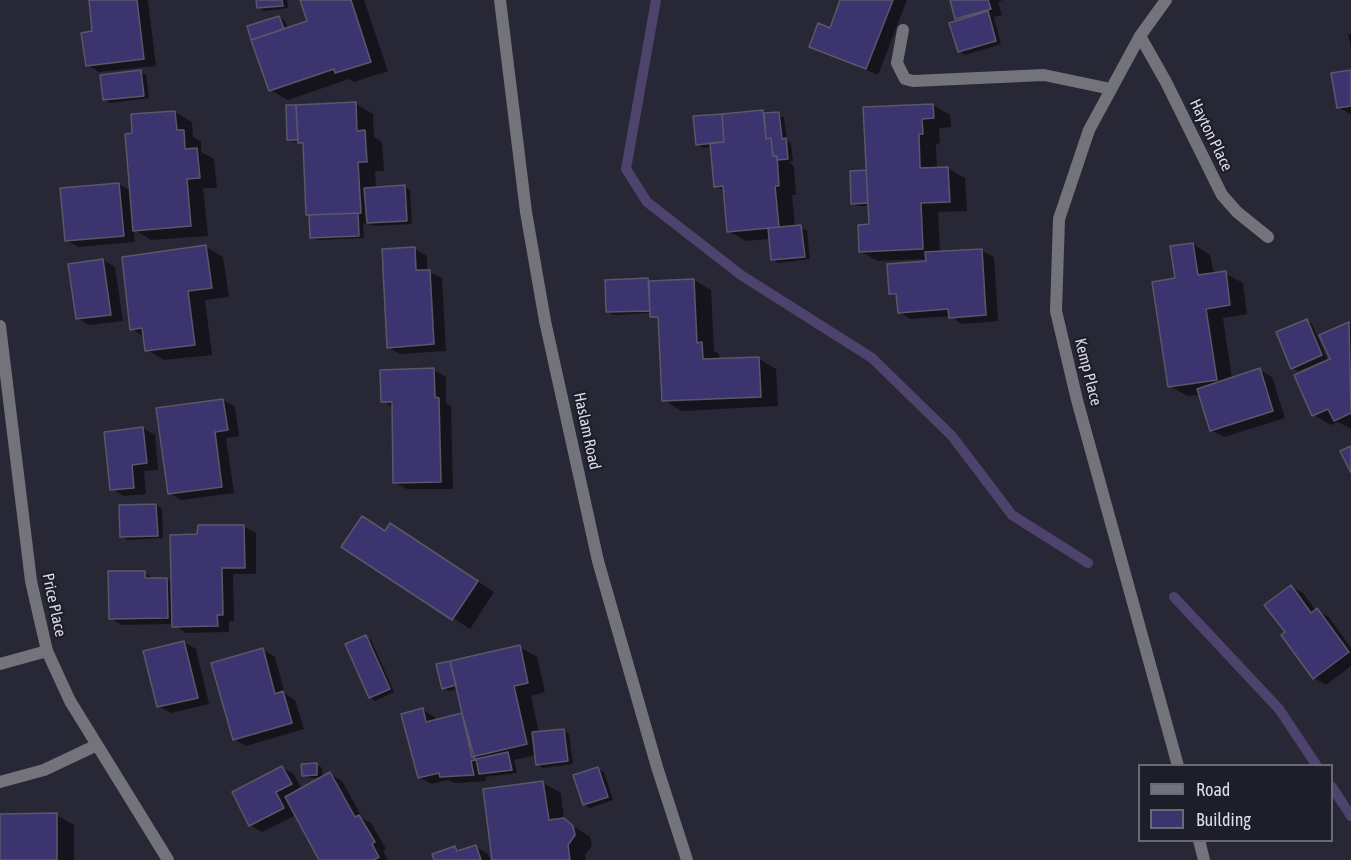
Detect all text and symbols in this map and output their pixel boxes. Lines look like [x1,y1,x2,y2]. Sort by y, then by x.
street label: Hayton Place [1185,96,1237,174]
street label: Kemp Place [1070,336,1106,408]
street label: Haslam Road [569,391,605,471]
street label: Price Place [38,572,70,638]
legend [1138,764,1333,842]
text: Road [1196,779,1230,800]
text: Building [1196,809,1251,830]

